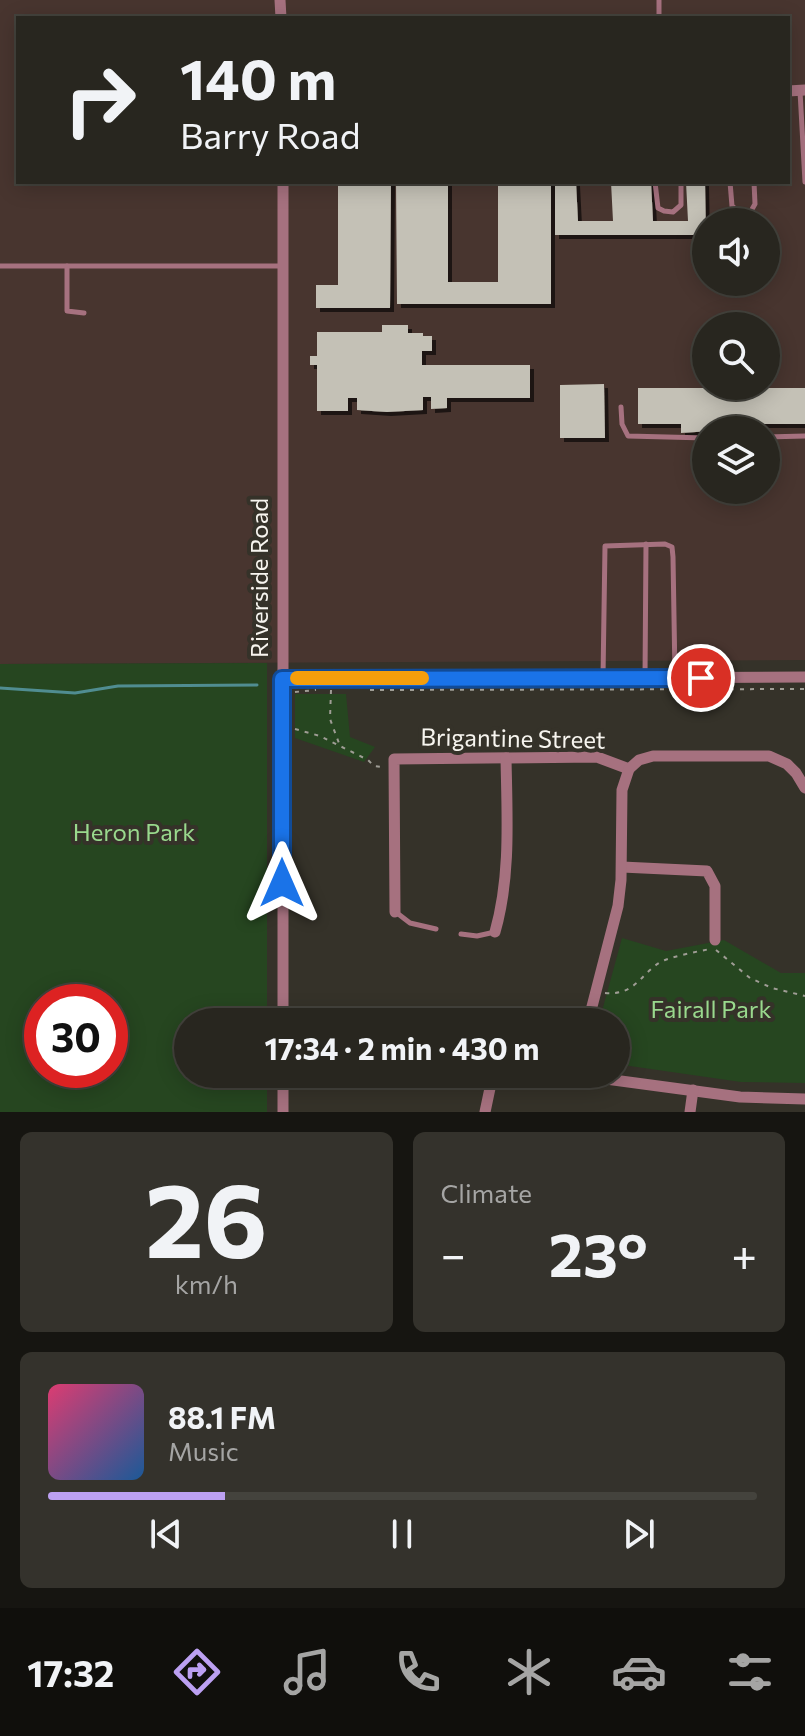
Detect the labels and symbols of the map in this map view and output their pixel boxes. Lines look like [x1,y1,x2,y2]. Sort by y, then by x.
street label: Riverside Road [244,498,273,658]
pin [667,644,735,712]
street label: Brigantine Street [420,721,606,754]
park label: Heron Park [73,817,195,846]
position arrow [240,841,324,925]
speed limit sign: 30 [24,984,128,1088]
park label: Fairall Park [651,994,771,1023]

